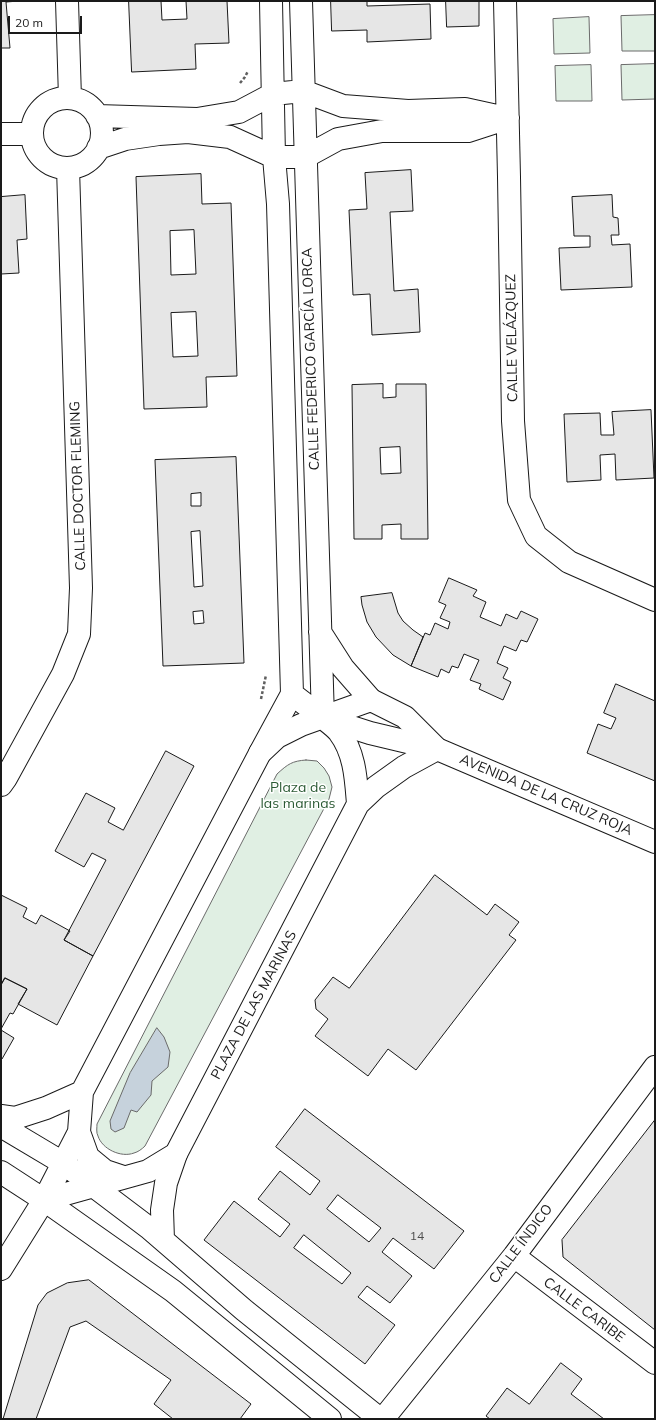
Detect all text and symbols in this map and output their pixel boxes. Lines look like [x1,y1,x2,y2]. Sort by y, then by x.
scale bar [10,8,84,34]
text: 20 m [15,15,43,30]
street label: CALLE FEDERICO GARCÍA LORCA [299,247,323,471]
street label: CALLE VELÁZQUEZ [502,274,522,402]
street label: CALLE DOCTOR FLEMING [67,401,89,571]
street label: AVENIDA DE LA CRUZ ROJA [457,751,635,839]
park label: Plaza de las marinas [261,780,335,812]
street label: PLAZA DE LAS MARINAS [208,928,300,1082]
street label: CALLE ÍNDICO [486,1201,556,1287]
house number: 14 [410,1229,424,1243]
street label: CALLE CARIBE [540,1274,628,1346]

